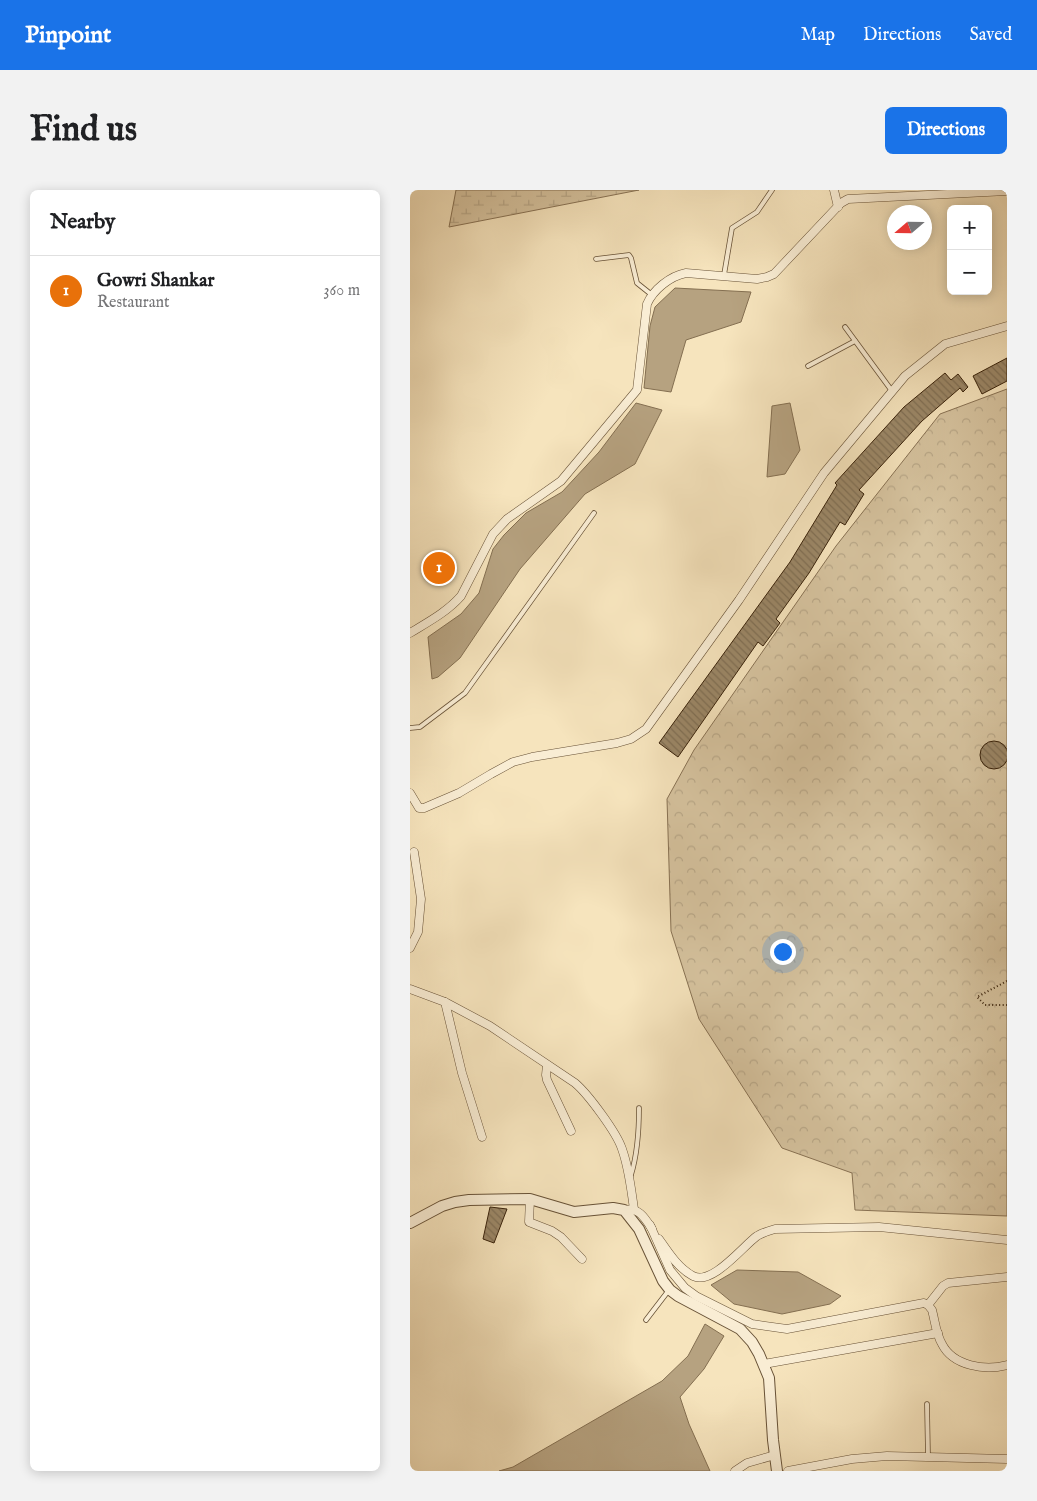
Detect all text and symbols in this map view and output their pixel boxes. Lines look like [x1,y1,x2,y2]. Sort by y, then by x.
text: Pinpoint [25,20,111,51]
text: Map [801,24,835,47]
text: Directions [863,24,941,47]
text: Saved [969,24,1012,47]
button: Directions [885,107,1007,154]
text: Find us [30,108,137,153]
north arrow [887,205,932,250]
map controls [947,205,992,295]
button: + [947,205,992,250]
text: Nearby [50,209,115,236]
button: − [947,250,992,295]
text: Gowri Shankar [97,269,214,293]
text: 1 [63,281,69,301]
text: 360 m [324,281,360,301]
text: Restaurant [97,293,170,313]
pin: 1 [423,549,455,587]
your location [770,939,796,965]

